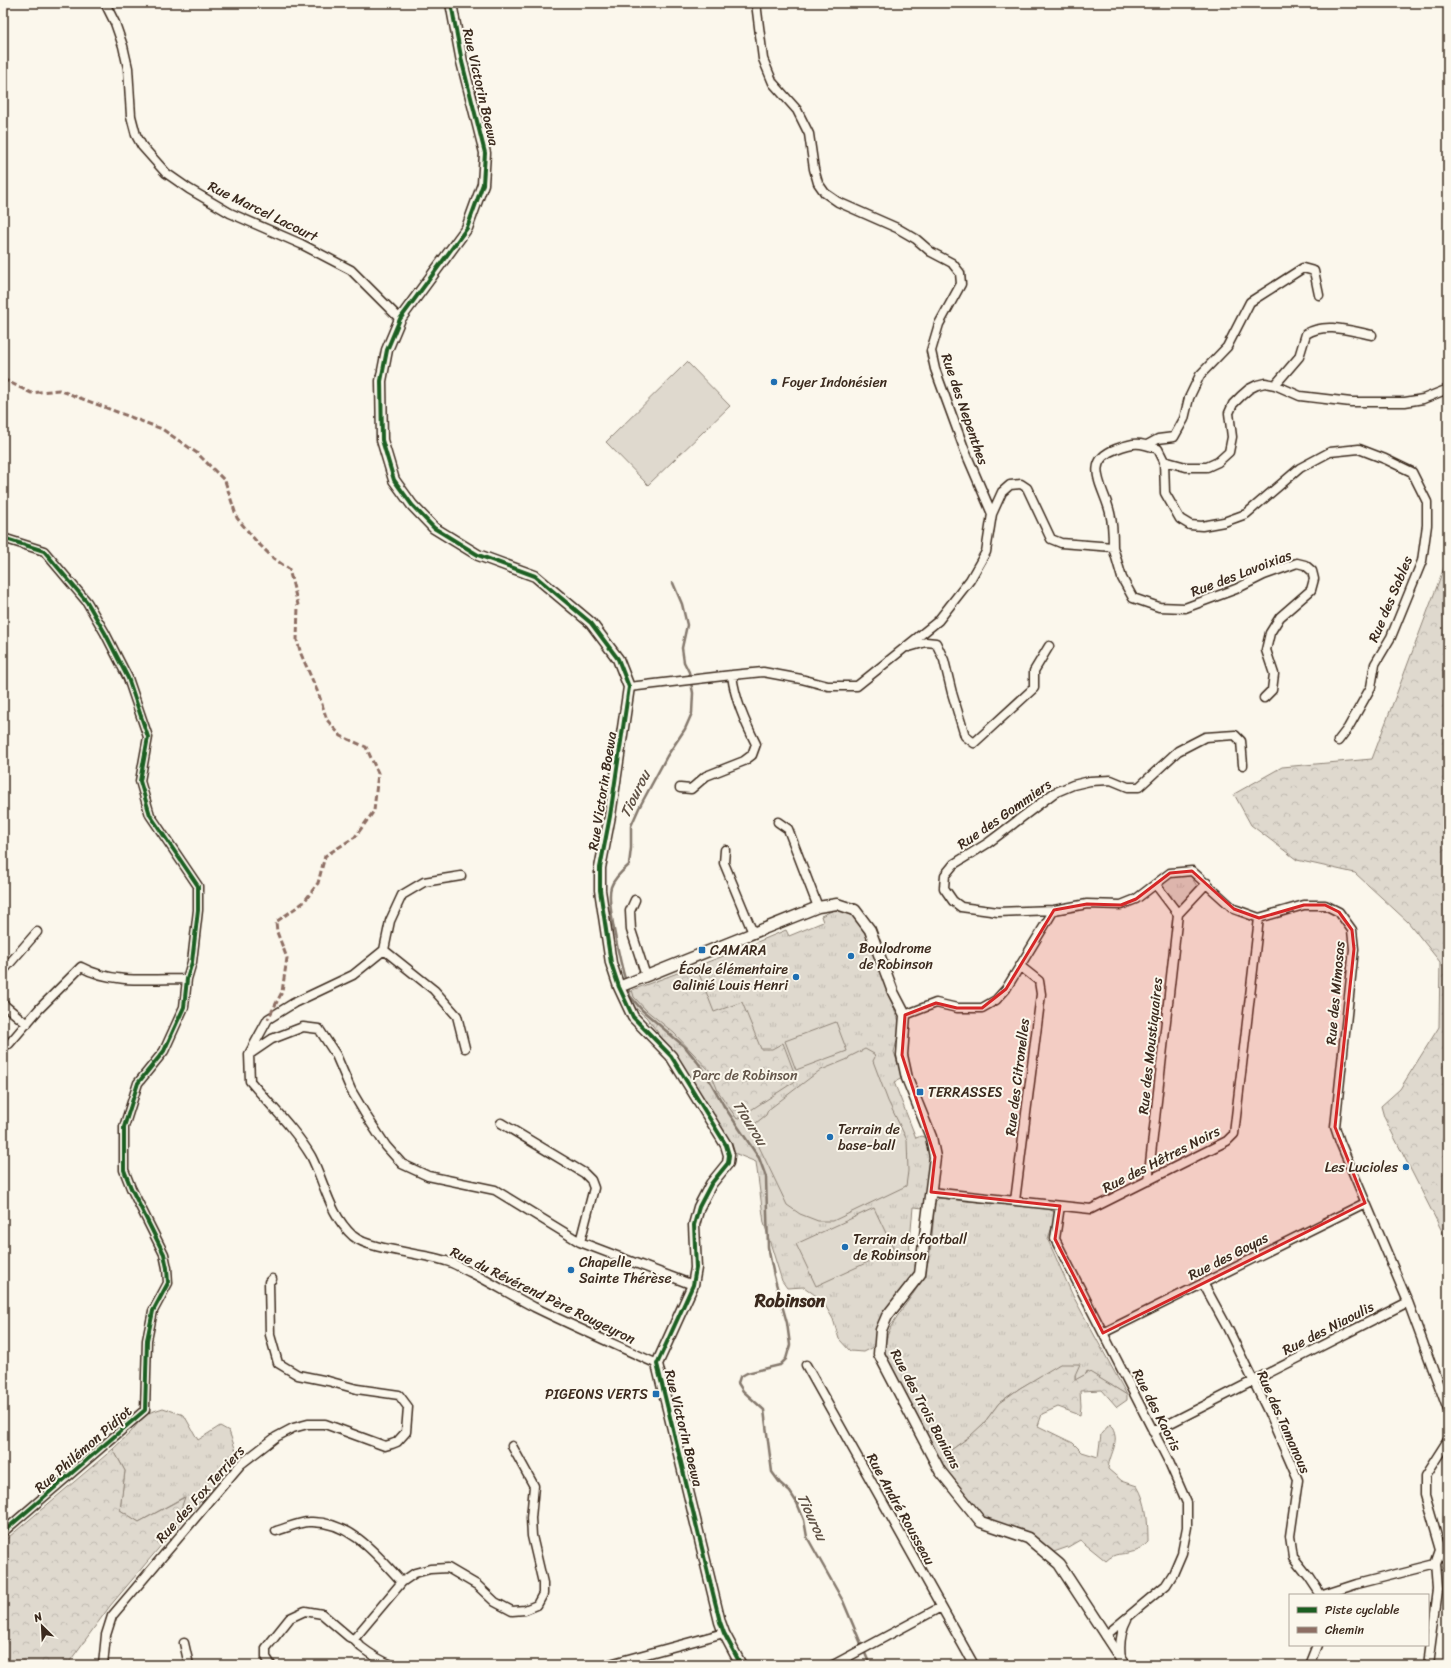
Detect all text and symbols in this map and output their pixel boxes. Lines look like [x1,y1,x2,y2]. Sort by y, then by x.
street label: Rue Victorin Boewa [455,26,506,149]
street label: Rue Marcel Lacourt [204,174,323,250]
street label: Rue des Nepenthes [934,350,996,469]
place label: Foyer Indonésien [782,370,888,395]
marker: Foyer Indonésien [769,377,779,387]
street label: Rue des Lavoixias [1187,543,1296,604]
street label: Rue des Sables [1361,551,1420,646]
street label: Rue Victorin Boewa [581,729,624,852]
water label: Tiourou [612,764,658,822]
street label: Rue des Gommiers [952,772,1057,856]
place label: Boulodrome de Robinson [859,936,933,977]
place label: CAMARA [710,938,766,963]
street label: Rue des Mimosas [1319,940,1353,1046]
marker: CAMARA [697,945,707,955]
marker: Boulodrome de Robinson [846,951,856,961]
place label: École élémentaire Galinié Louis Henri [673,957,789,998]
marker: École élémentaire Galinié Louis Henri [791,972,801,982]
street label: Rue des Moustiquaires [1131,976,1170,1116]
street label: Rue des Citronelles [998,1016,1037,1137]
park label: Parc de Robinson [692,1063,798,1088]
place label: TERRASSES [928,1080,1003,1105]
marker: TERRASSES [915,1087,925,1097]
water label: Tiourou [726,1095,775,1153]
place label: Terrain de base-ball [838,1117,900,1158]
street label: Rue des Hêtres Noirs [1098,1119,1225,1200]
marker: Terrain de base-ball [825,1132,835,1142]
place label: Les Lucioles [1325,1155,1399,1180]
marker: Les Lucioles [1401,1162,1411,1172]
street label: Rue des Goyas [1184,1225,1273,1287]
place label: Terrain de football de Robinson [853,1227,968,1268]
street label: Rue du Révérend Père Rougeyron [446,1240,640,1352]
marker: Terrain de football de Robinson [840,1242,850,1252]
place label: Chapelle Sainte Thérèse [579,1250,672,1291]
marker: Chapelle Sainte Thérèse [566,1265,576,1275]
district label: Robinson [754,1285,826,1317]
street label: Rue des Niaoulis [1278,1294,1379,1362]
street label: Rue des Trois Banians [883,1345,968,1474]
street label: Rue des Kaoris [1125,1365,1188,1456]
street label: Rue Victorin Boewa [657,1367,710,1490]
street label: Rue des Tamanous [1250,1367,1318,1478]
place label: PIGEONS VERTS [545,1382,648,1407]
marker: PIGEONS VERTS [651,1389,661,1399]
street label: Rue Philémon Pidjot [29,1399,138,1499]
street label: Rue des Fox Terriers [149,1439,252,1549]
street label: Rue André Rousseau [859,1449,942,1570]
water label: Tiourou [790,1489,835,1547]
legend [1289,1594,1429,1646]
text: Piste cyclable [1325,1599,1399,1621]
north arrow [22,1606,62,1646]
text: N [30,1607,46,1628]
text: Chemin [1325,1619,1364,1641]

